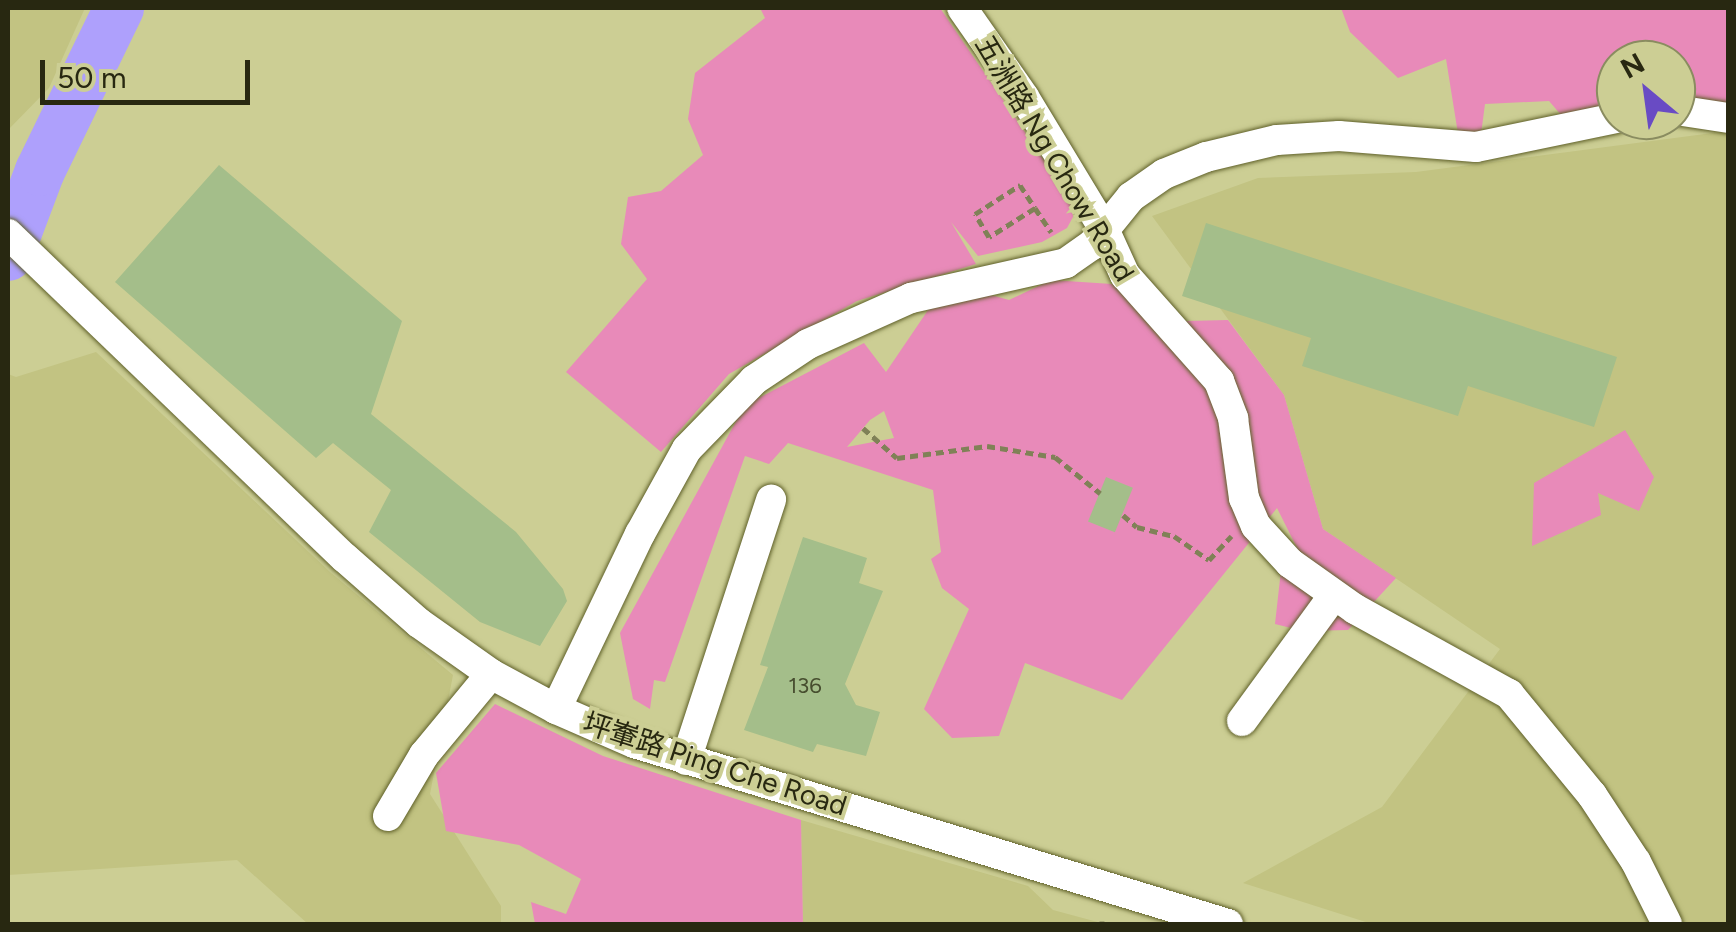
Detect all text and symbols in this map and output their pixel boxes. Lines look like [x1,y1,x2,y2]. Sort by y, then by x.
street label: 五洲路 Ng Chow Road [968,29,1142,287]
scale bar [45,40,255,102]
north arrow [1596,40,1696,140]
text: N [1615,45,1650,86]
text: 50 m [57,59,126,96]
house number: 136 [788,673,822,699]
street label: 坪輋路 Ping Che Road [579,706,851,822]

